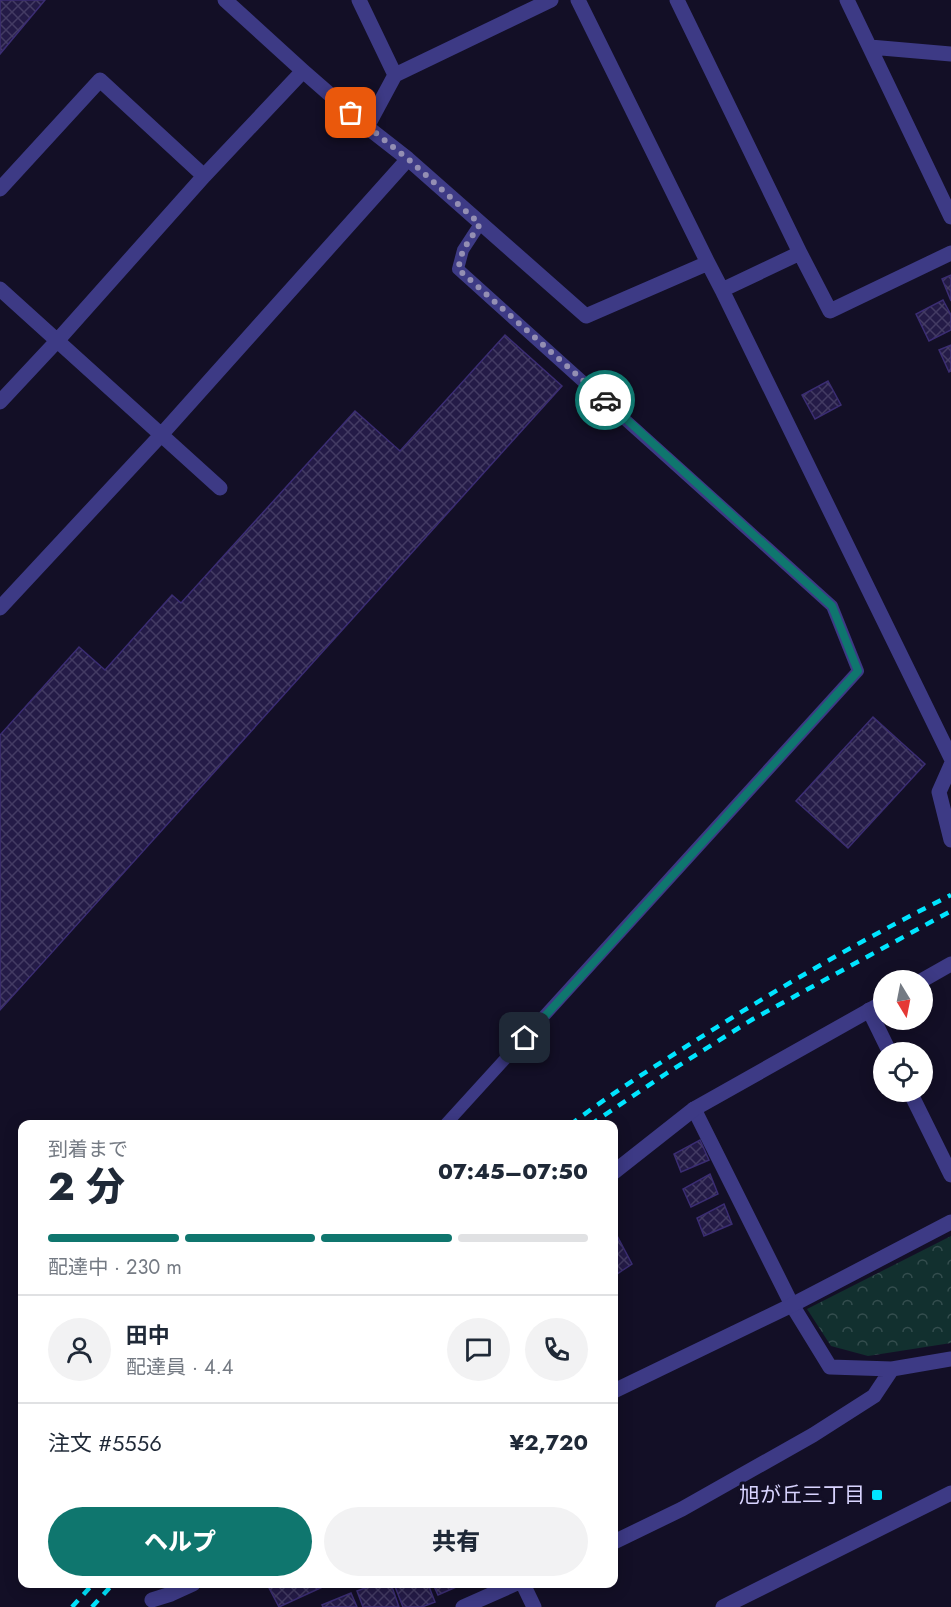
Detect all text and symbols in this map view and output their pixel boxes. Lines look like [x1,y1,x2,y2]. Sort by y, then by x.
pin [325,87,376,138]
icon: bag [334,96,367,129]
courier [575,370,635,430]
icon: car [589,384,622,417]
north arrow [873,970,933,1030]
map controls [873,970,933,1102]
pin [499,1012,550,1063]
icon: home [508,1021,541,1054]
button: locate [873,1042,933,1102]
text: 到着まで [48,1135,128,1164]
text: 07:45–07:50 [438,1155,588,1187]
text: 2 分 [48,1158,125,1215]
text: 配達中 · 230 m [48,1253,182,1282]
button: person [48,1318,111,1381]
button: chat [447,1318,510,1381]
button: phone [525,1318,588,1381]
text: 田中 [126,1319,170,1351]
text: 配達員 · 4.4 [126,1353,233,1382]
text: ¥2,720 [509,1426,588,1458]
text: 注文 #5556 [48,1427,162,1459]
place label: 旭が丘三丁目 [739,1480,865,1510]
marker: 旭が丘三丁目 [870,1488,884,1502]
button: ヘルプ [48,1507,312,1576]
button: 共有 [324,1507,588,1576]

